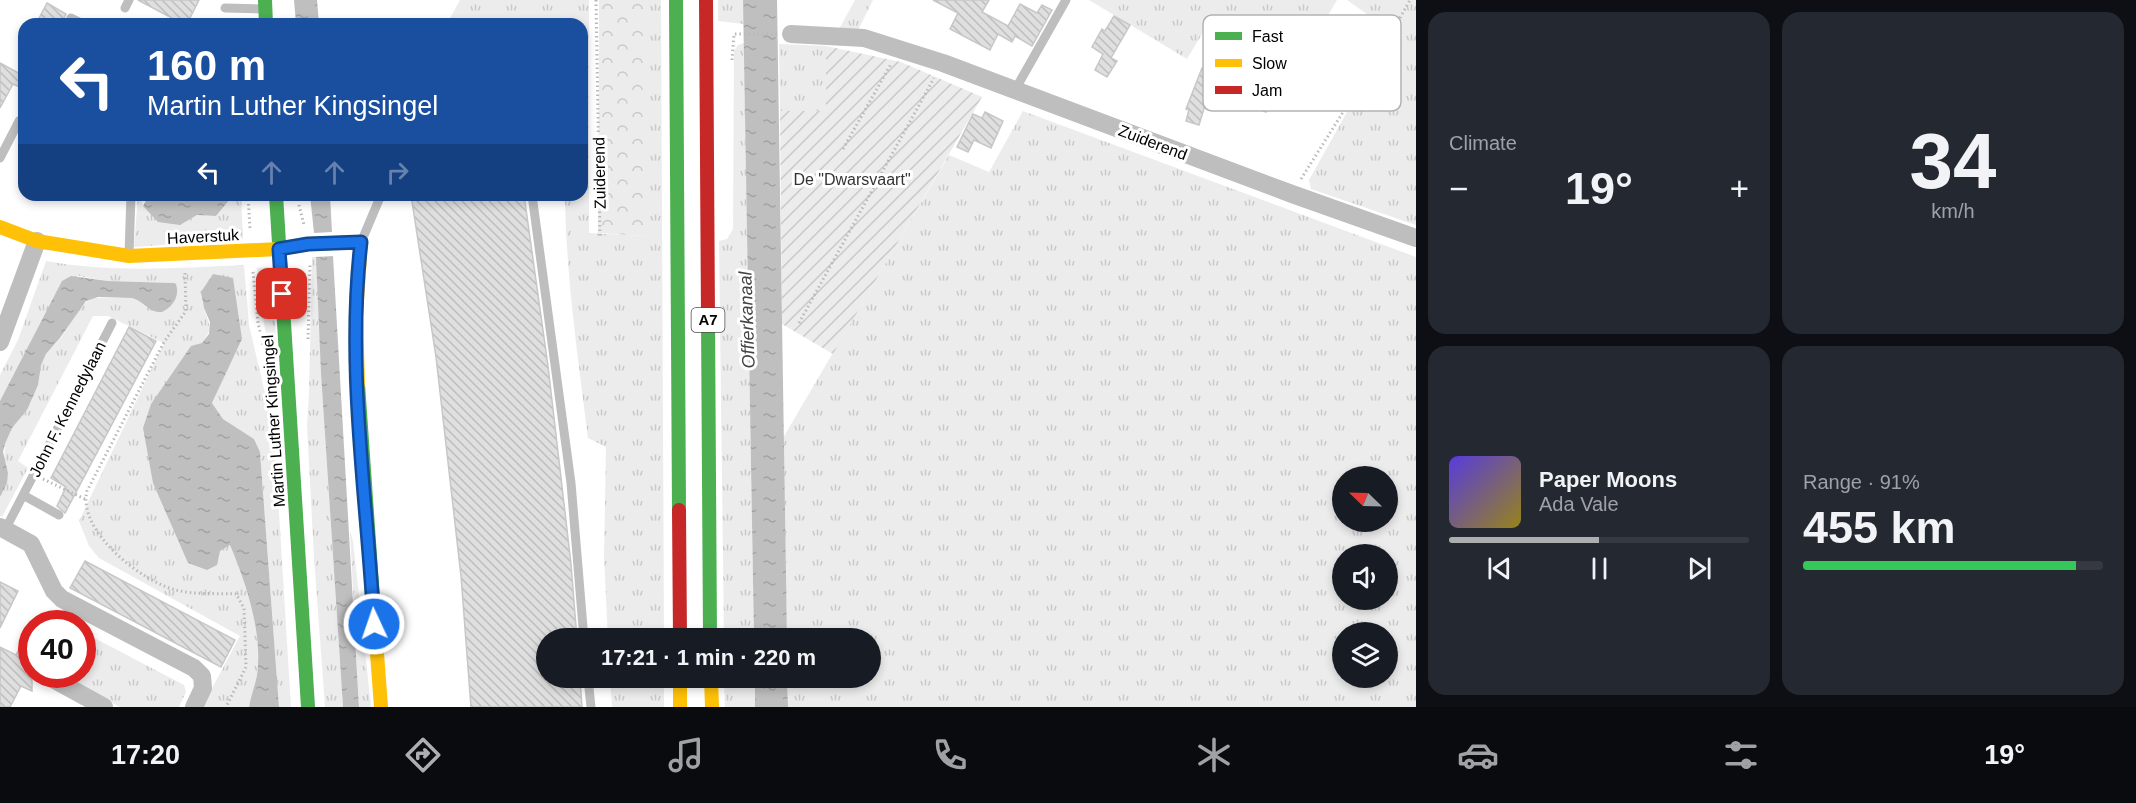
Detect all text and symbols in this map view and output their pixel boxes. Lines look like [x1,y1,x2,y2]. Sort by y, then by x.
legend [1203,15,1401,111]
text: Fast [1252,28,1284,45]
icon: left [48,42,126,120]
text: 160 m [147,42,266,89]
text: Slow [1252,55,1287,72]
text: Jam [1252,82,1282,99]
text: Martin Luther Kingsingel [147,91,438,121]
text: 34 [1910,117,1996,205]
street label: Zuiderend [1116,122,1189,163]
text: Climate [1449,132,1517,154]
street label: Zuiderend [590,137,609,209]
icon: left [192,156,225,189]
icon: ahead [255,156,288,189]
icon: ahead [318,156,351,189]
icon: right [381,156,414,189]
text: 19° [1565,163,1633,214]
text: − [1449,170,1468,207]
text: + [1730,170,1749,207]
park label: De "Dwarsvaart" [793,171,911,188]
text: km/h [1931,200,1975,222]
street label: Haverstuk [167,226,240,247]
pin [256,268,307,319]
water label: Offierkanaal [735,270,759,369]
icon: arrive [265,277,298,310]
road number: A7 [692,308,724,332]
street label: Martin Luther Kingsingel [259,334,288,508]
street label: John F. Kennedylaan [26,339,109,480]
north arrow [1332,466,1398,532]
map controls [1332,466,1398,688]
text: Paper Moons [1539,467,1677,492]
text: Range · 91% [1803,471,1920,493]
text: Ada Vale [1539,493,1619,515]
text: 455 km [1803,502,1956,553]
button: sound [1332,544,1398,610]
icon: previous [1483,552,1516,585]
icon: pause [1583,552,1616,585]
icon: next [1683,552,1716,585]
position arrow [342,592,406,656]
speed limit sign: 40 [18,610,96,688]
button: layers [1332,622,1398,688]
text: 17:21 · 1 min · 220 m [601,645,816,670]
icon: directions [402,734,444,776]
icon: music [665,734,707,776]
icon: phone [929,734,971,776]
icon: climate [1193,734,1235,776]
icon: car [1457,734,1499,776]
icon: filters [1720,734,1762,776]
text: 17:20 [111,740,180,770]
text: 19° [1984,740,2025,770]

